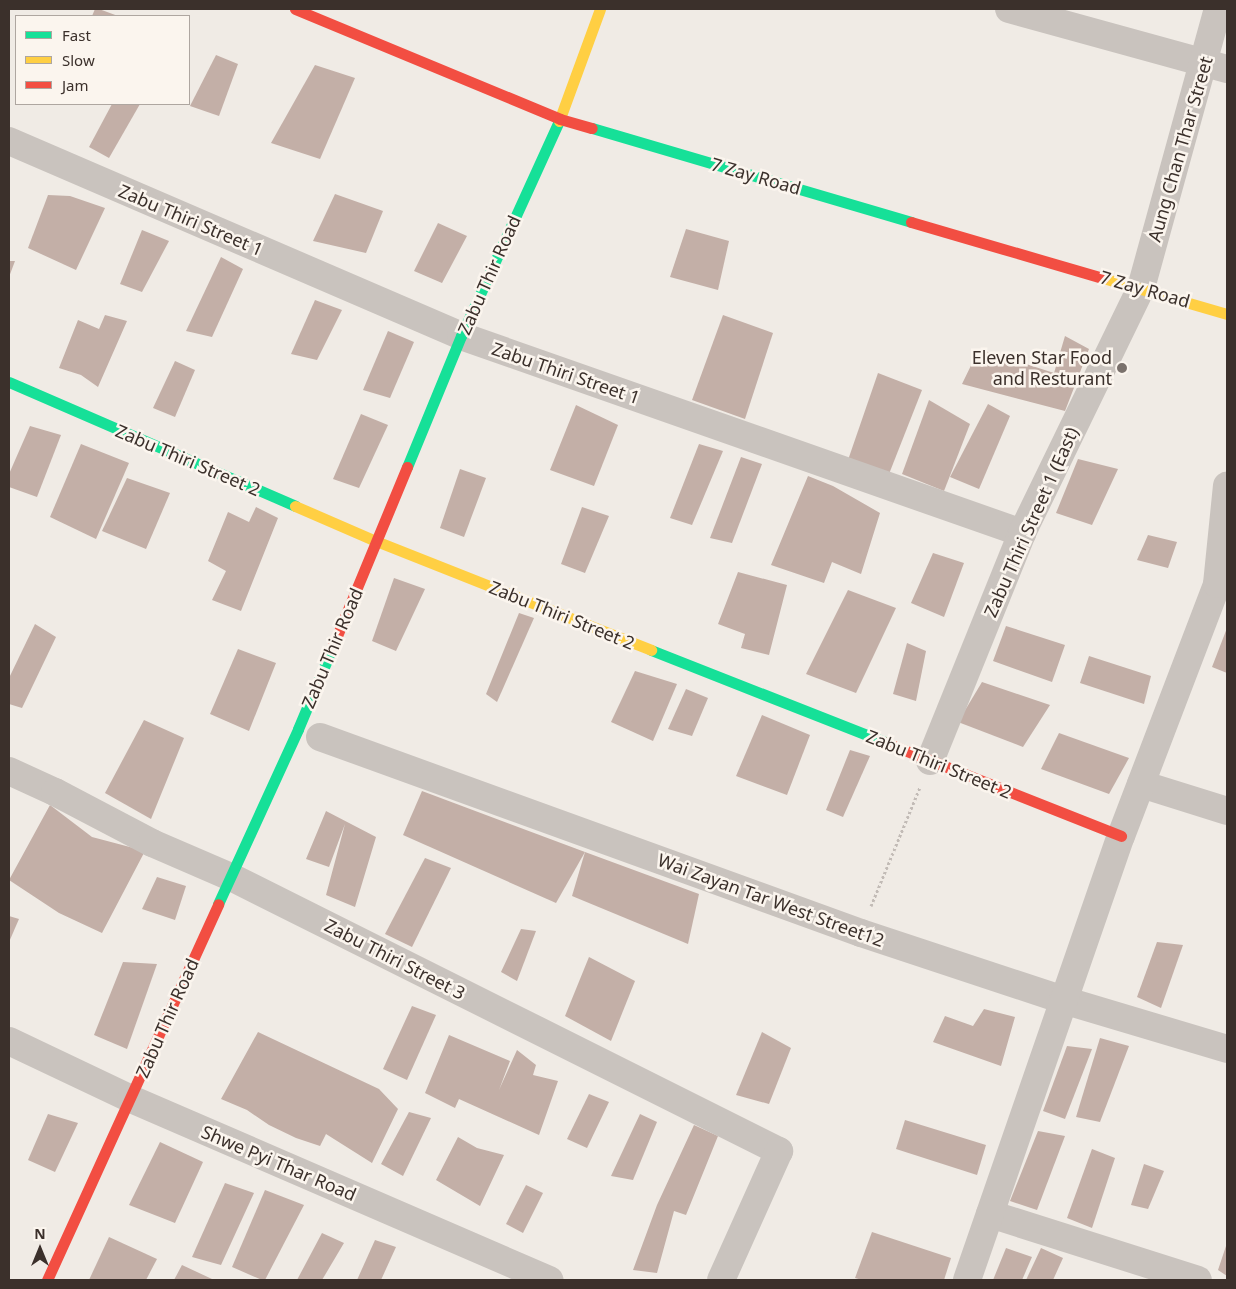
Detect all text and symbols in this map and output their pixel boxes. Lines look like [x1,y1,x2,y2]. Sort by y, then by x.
legend [15,15,190,105]
text: Fast [62,25,91,45]
text: Slow [62,50,95,70]
street label: Aung Chan Thar Street [1143,54,1217,244]
text: Jam [62,75,89,95]
street label: 7 Zay Road [709,153,803,199]
street label: Zabu Thiri Street 1 [115,180,267,260]
street label: Zabu Thir Road [453,212,525,338]
street label: 7 Zay Road [1098,266,1192,312]
street label: Zabu Thiri Street 1 [489,338,643,408]
place label: Eleven Star Food and Resturant [972,347,1112,389]
marker: Eleven Star Food and Resturant [1116,362,1128,374]
street label: Zabu Thiri Street 2 [112,420,264,500]
street label: Zabu Thiri Street 1 (East) [979,424,1083,620]
street label: Zabu Thiri Street 2 [486,576,638,654]
street label: Zabu Thir Road [297,585,367,711]
street label: Zabu Thiri Street 2 [863,725,1015,803]
street label: Wai Zayan Tar West Street12 [655,849,887,951]
street label: Zabu Thiri Street 3 [321,914,469,1004]
street label: Zabu Thir Road [131,955,203,1081]
street label: Shwe Pyi Thar Road [198,1121,360,1205]
north arrow [15,1224,65,1274]
text: N [34,1224,46,1243]

